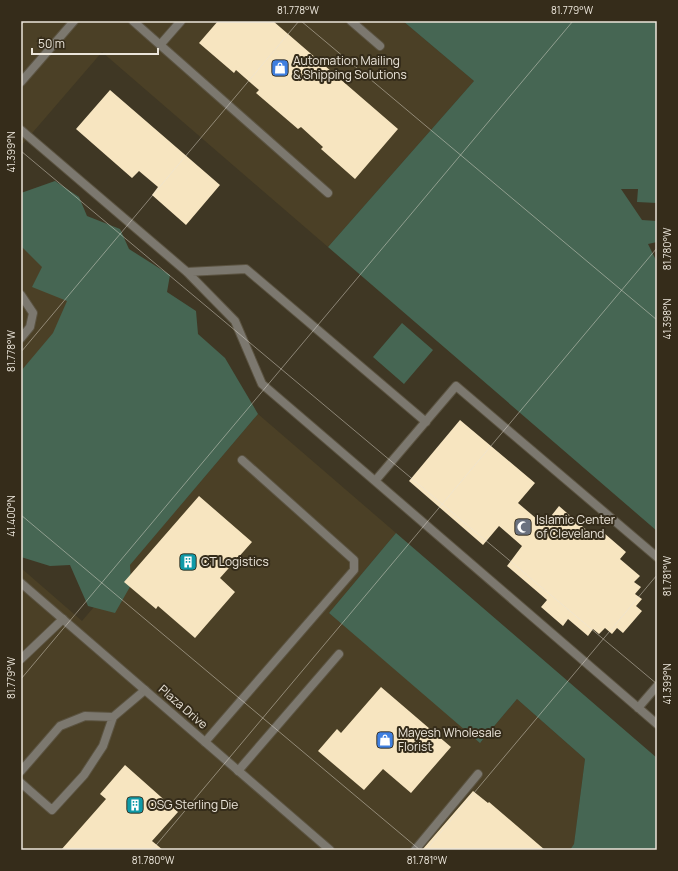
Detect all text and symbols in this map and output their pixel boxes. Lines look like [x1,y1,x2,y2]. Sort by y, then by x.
text: 81.778°W [277,3,320,17]
text: 81.779°W [551,3,594,17]
scale bar [32,30,158,56]
text: 50 m [38,35,65,52]
place label: Automation Mailing & Shipping Solutions [293,52,407,83]
shop icon: Automation Mailing & Shipping Solutions [270,58,290,78]
text: 41.399°N [4,131,18,173]
text: 81.780°W [660,227,674,270]
text: 41.398°N [660,298,674,339]
text: 81.778°W [4,329,18,372]
text: 41.400°N [4,495,18,537]
place label: Islamic Center of Cleveland [536,511,616,542]
mosque icon: Islamic Center of Cleveland [513,517,533,537]
building icon: CT Logistics [178,552,198,572]
place label: CT Logistics [201,553,269,570]
text: 81.781°W [660,555,674,596]
text: 81.779°W [4,656,18,699]
text: 41.399°N [660,663,674,705]
street label: Plaza Drive [155,681,211,733]
place label: Mayesh Wholesale Florist [398,724,501,755]
shop icon: Mayesh Wholesale Florist [375,730,395,750]
building icon: OSG Sterling Die [125,795,145,815]
place label: OSG Sterling Die [148,796,238,813]
text: 81.780°W [132,853,175,867]
text: 81.781°W [407,853,448,867]

